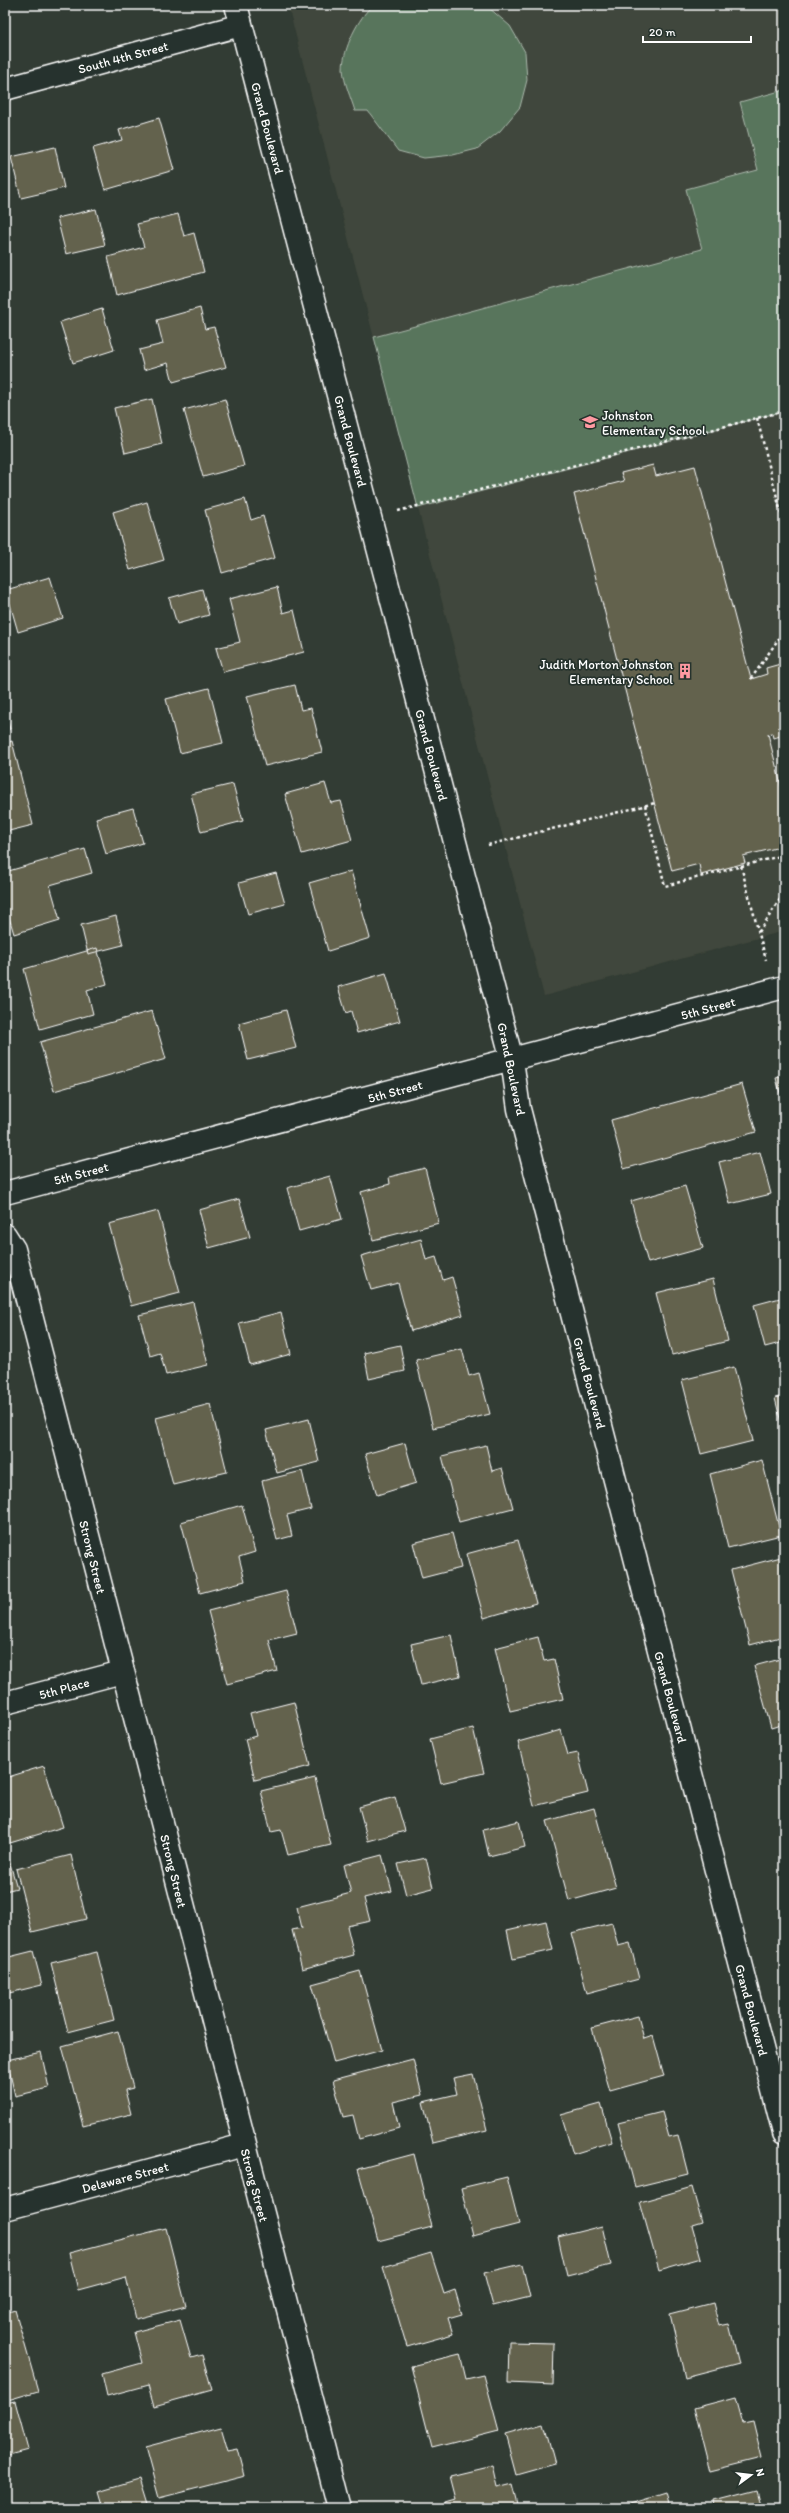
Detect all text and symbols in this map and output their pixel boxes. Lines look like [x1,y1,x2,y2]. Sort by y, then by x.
scale bar [643,18,751,44]
text: 20 m [649,25,676,39]
street label: South 4th Street [76,38,170,77]
street label: Grand Boulevard [248,81,287,176]
street label: Grand Boulevard [331,394,370,489]
place label: Johnston Elementary School [602,408,706,438]
school or university icon: Johnston Elementary School [581,413,599,431]
place label: Judith Morton Johnston Elementary School [539,657,673,687]
building icon: Judith Morton Johnston Elementary School [676,662,694,680]
street label: Grand Boulevard [412,708,451,803]
street label: 5th Street [679,994,737,1023]
street label: Grand Boulevard [494,1021,529,1117]
street label: 5th Street [366,1077,424,1106]
street label: 5th Street [52,1159,110,1188]
street label: Grand Boulevard [570,1336,609,1431]
street label: Strong Street [76,1519,109,1596]
street label: Grand Boulevard [651,1650,690,1745]
street label: 5th Place [37,1675,91,1702]
street label: Strong Street [157,1833,190,1910]
street label: Grand Boulevard [732,1963,771,2058]
street label: Strong Street [238,2147,272,2224]
street label: Delaware Street [80,2159,170,2196]
north arrow [731,2455,771,2495]
text: N [753,2467,767,2478]

